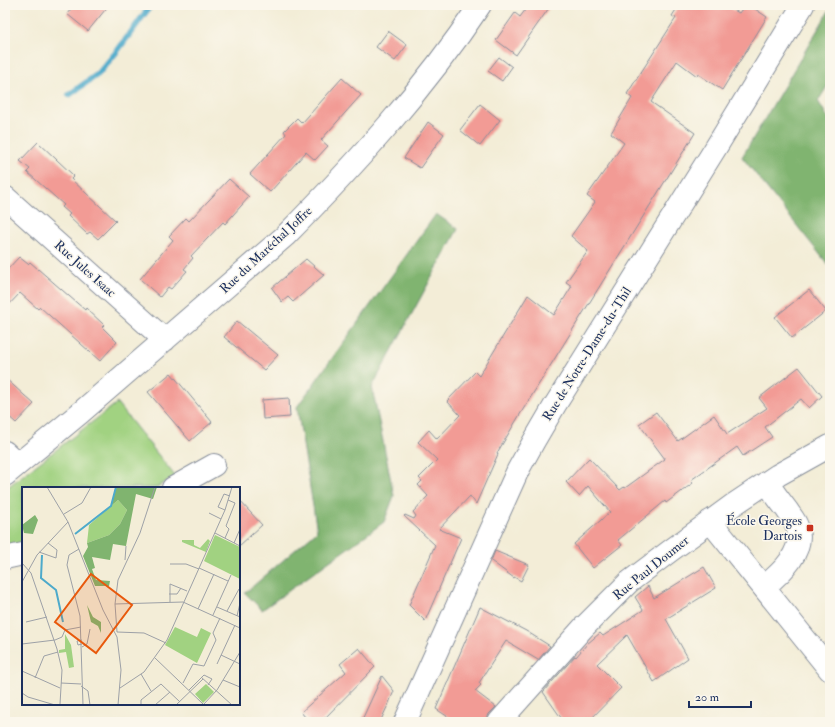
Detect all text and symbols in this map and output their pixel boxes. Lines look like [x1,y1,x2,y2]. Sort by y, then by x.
street label: Rue du Maréchal Joffre [217,203,316,297]
street label: Rue Jules Isaac [51,237,119,301]
street label: Rue de Notre-Dame-du-Thil [539,283,635,424]
inset map [22,487,240,705]
place label: École Georges Dartois [726,512,803,544]
marker: École Georges Dartois [805,523,815,533]
street label: Rue Paul Doumer [610,532,692,604]
scale bar [689,683,751,709]
text: 20 m [695,690,720,705]

